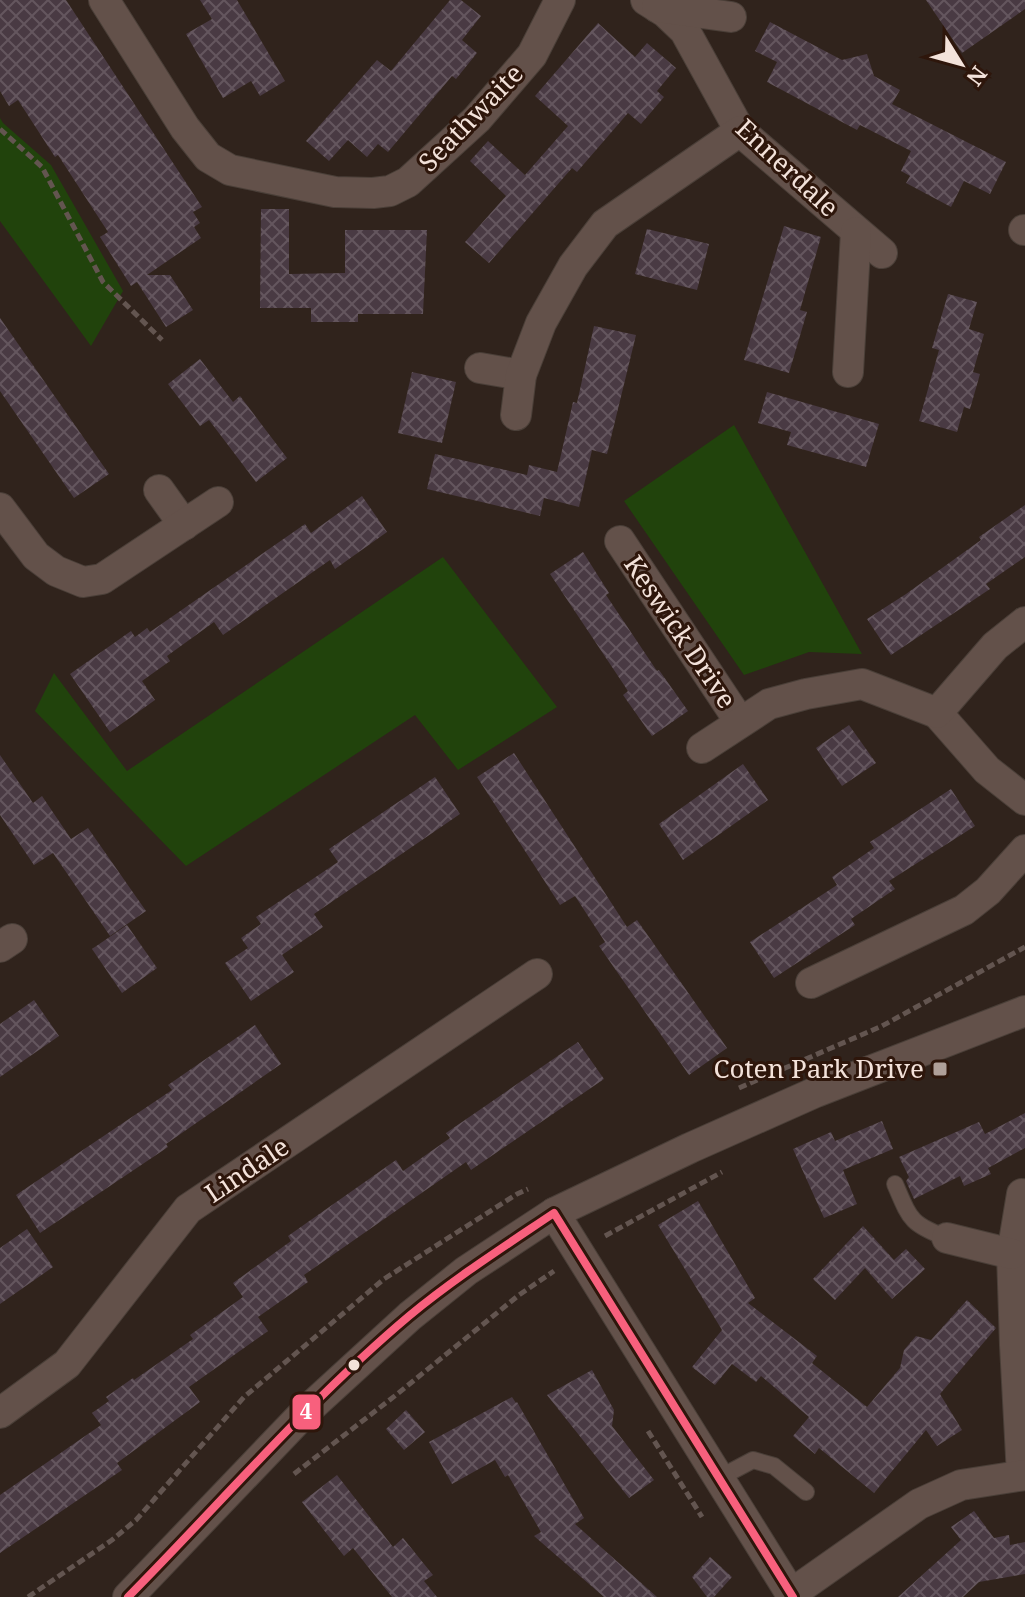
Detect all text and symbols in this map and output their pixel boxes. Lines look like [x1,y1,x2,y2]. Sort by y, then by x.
north arrow [921,24,1001,104]
street label: Seathwaite [410,56,531,179]
text: N [961,61,995,93]
street label: Ennerdale [728,110,847,224]
street label: Keswick Drive [616,548,745,715]
place label: Coten Park Drive [713,1050,924,1086]
marker: Coten Park Drive [931,1060,949,1078]
street label: Lindale [197,1128,295,1210]
unlabelled marker [346,1357,362,1373]
line badge: 4 [291,1393,322,1431]
text: 4 [300,1395,312,1425]

